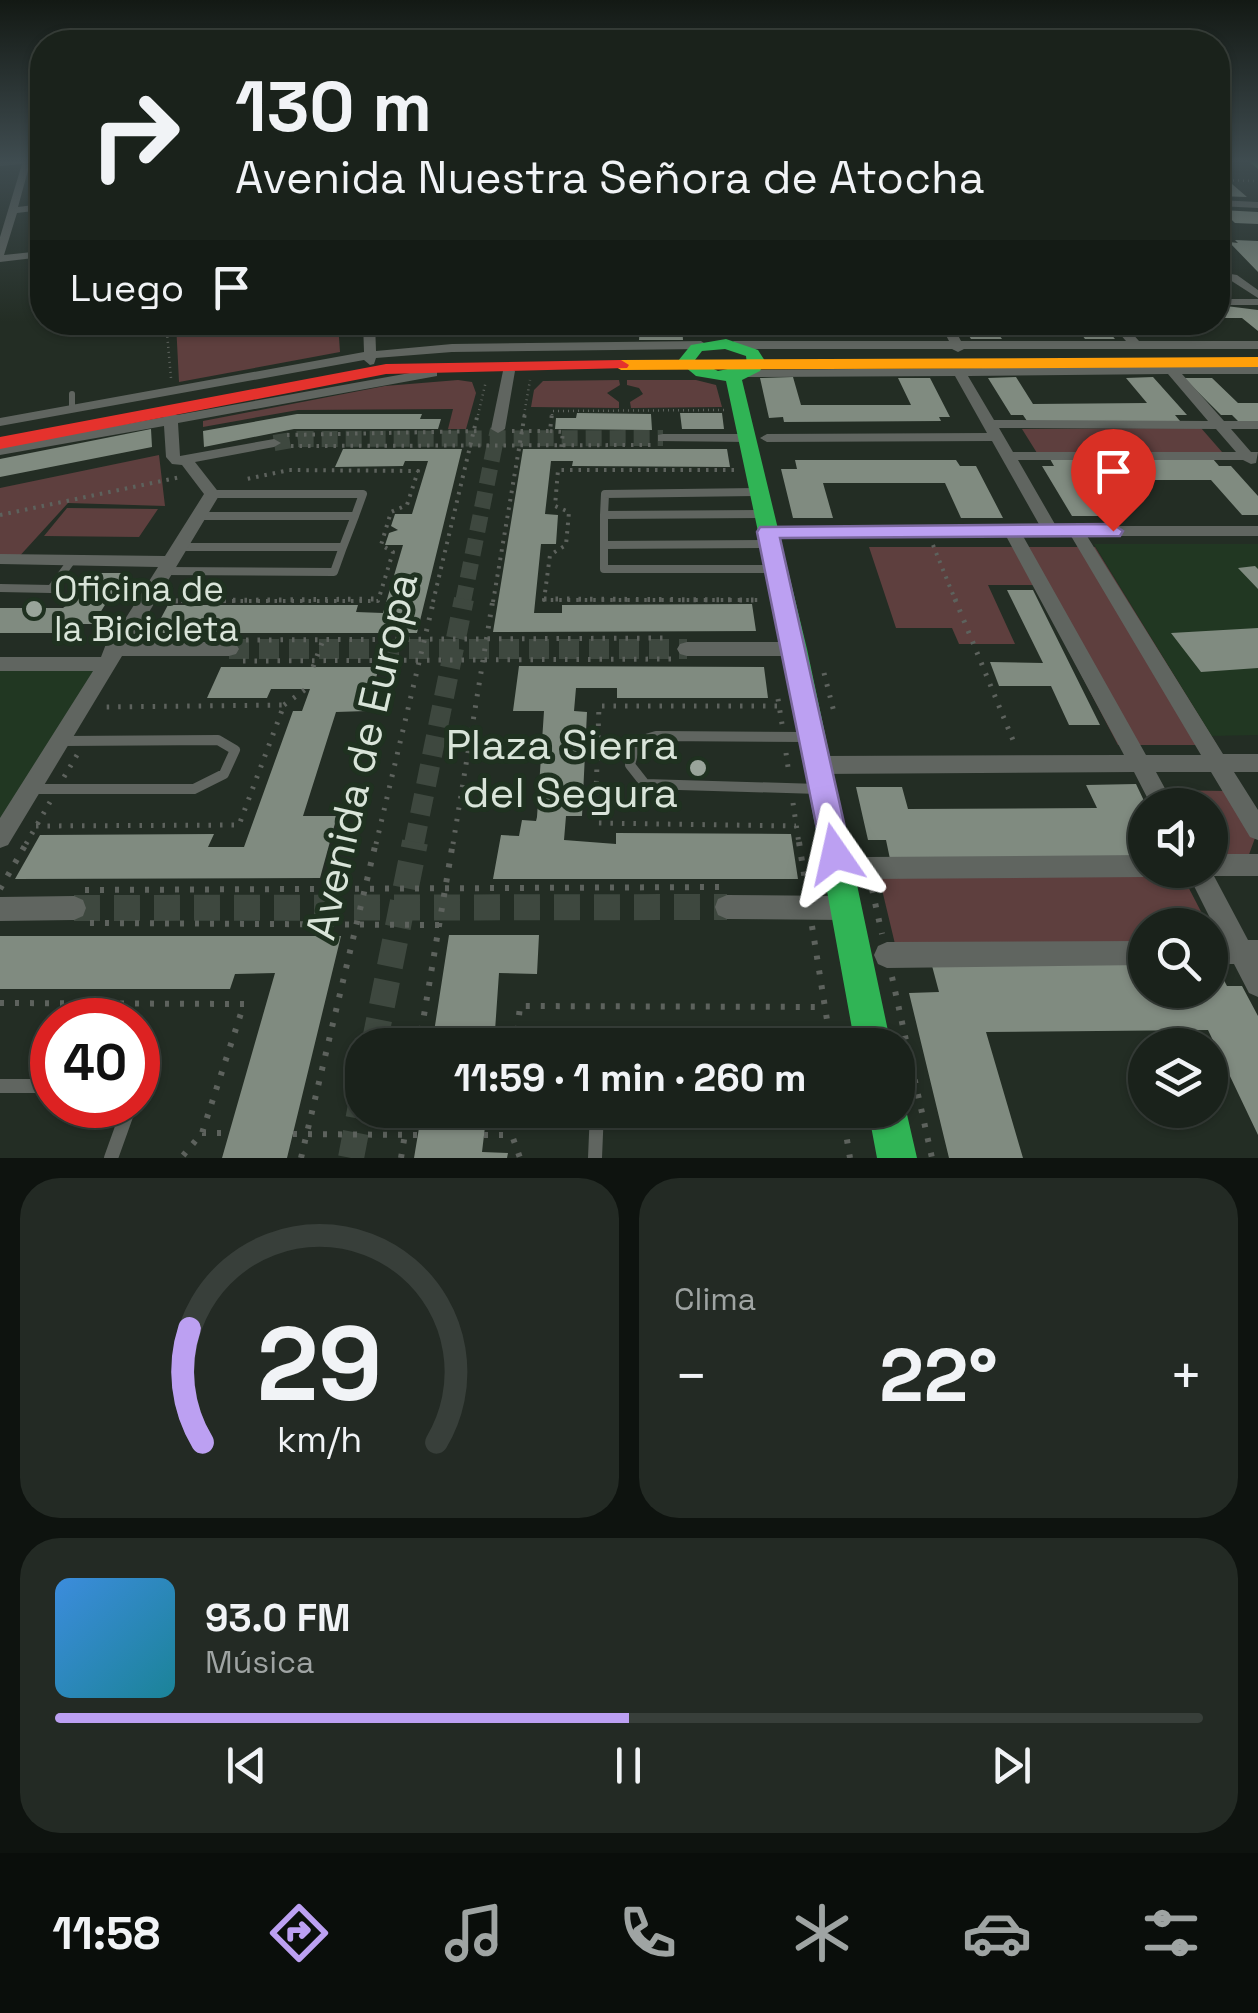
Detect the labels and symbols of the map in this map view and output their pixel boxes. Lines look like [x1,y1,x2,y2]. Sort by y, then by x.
pin [1071,429,1156,532]
place label: Oficina de la Bicicleta [54,567,239,651]
street label: Avenida de Europa [294,568,429,945]
marker: Oficina de la Bicicleta [23,598,45,620]
place label: Plaza Sierra del Segura [446,718,678,819]
marker: Plaza Sierra del Segura [687,757,709,779]
position arrow [783,802,887,906]
speed limit sign: 40 [30,998,160,1128]

